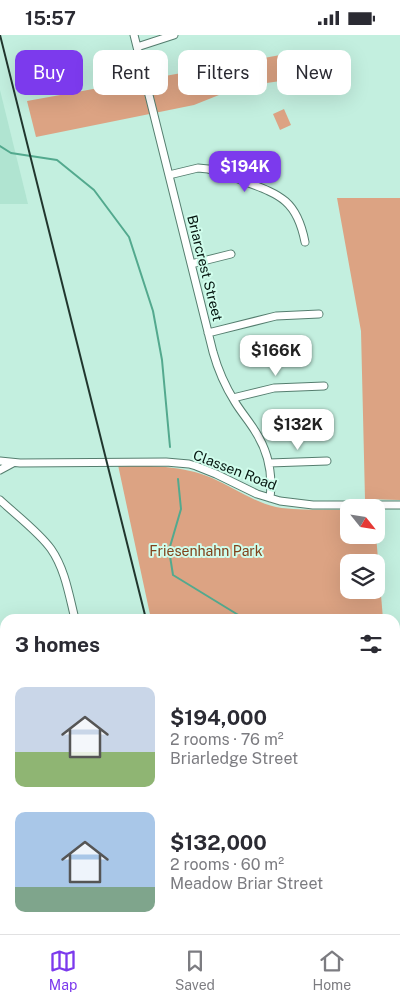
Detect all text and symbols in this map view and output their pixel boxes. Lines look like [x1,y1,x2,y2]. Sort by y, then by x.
text: 15:57 [25,7,76,29]
chip: Buy [15,50,83,95]
chip: Rent [93,50,168,95]
chip: Filters [178,50,267,95]
chip: New [277,50,351,95]
pin: $194K [210,151,280,193]
text: $194K [220,157,270,176]
street label: Briarcrest Street [184,213,226,323]
pin: $166K [241,335,311,377]
text: $166K [251,341,301,360]
pin: $132K [263,409,333,451]
text: $132K [273,415,323,434]
street label: Classen Road [191,447,279,493]
north arrow [340,499,385,544]
map controls [340,499,385,599]
park label: Friesenhahn Park [149,543,263,559]
button: layers [340,554,385,599]
icon: filters [357,630,385,658]
text: 3 homes [15,632,100,657]
text: $194,000 [170,705,267,730]
icon: home [55,707,115,767]
text: 2 rooms · 76 m² [170,730,284,749]
text: Briarledge Street [170,749,298,768]
text: $132,000 [170,830,267,855]
icon: home [55,832,115,892]
text: 2 rooms · 60 m² [170,855,284,874]
text: Meadow Briar Street [170,874,323,893]
tab: Map [49,947,77,993]
tab: Saved [175,947,215,993]
tab: Home [313,947,351,993]

